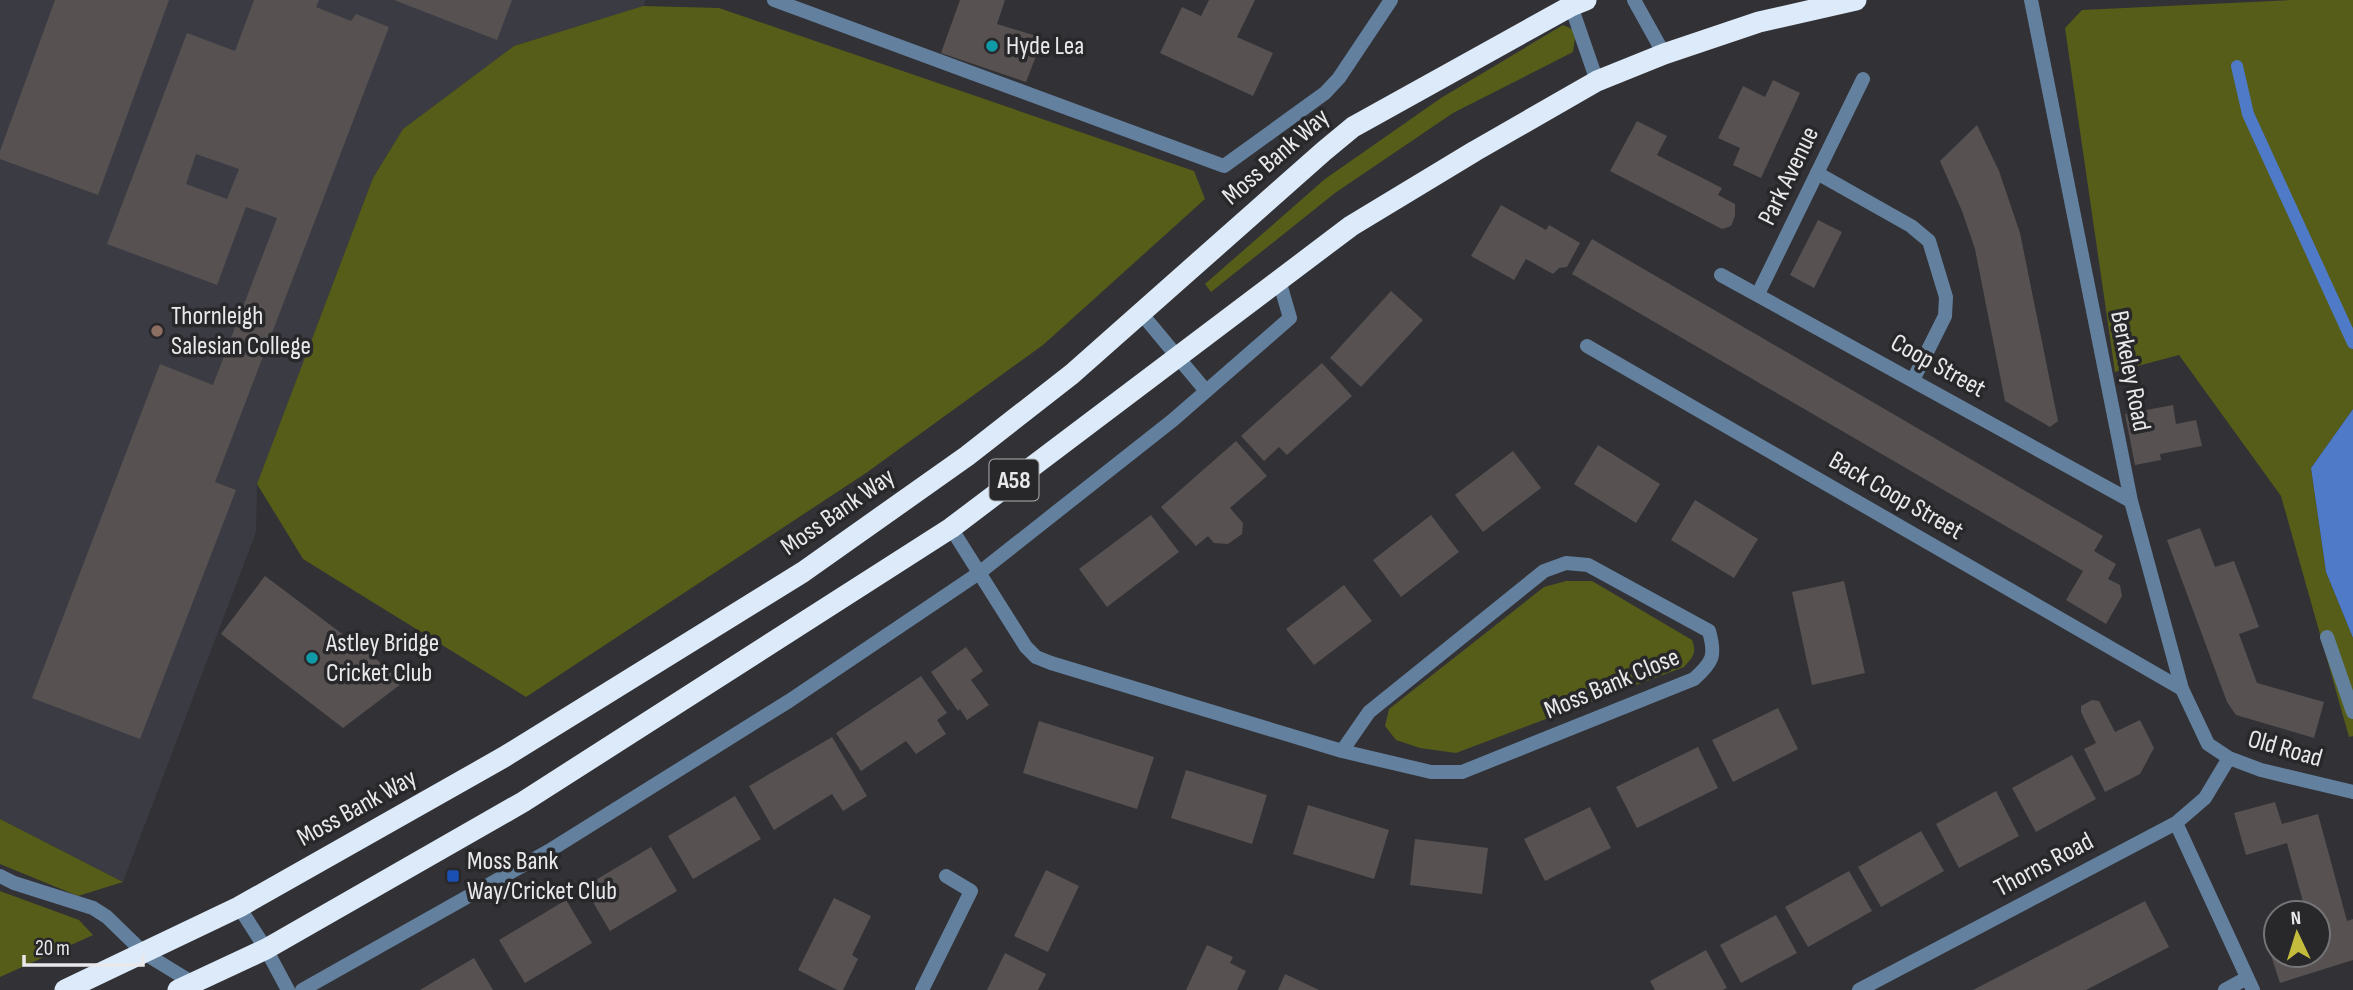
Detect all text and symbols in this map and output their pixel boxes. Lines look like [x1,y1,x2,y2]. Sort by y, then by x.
place label: Hyde Lea [1006,31,1084,62]
marker: Hyde Lea [984,38,1000,54]
street label: Moss Bank Way [1216,102,1336,212]
street label: Park Avenue [1752,122,1826,230]
place label: Thornleigh Salesian College [171,301,311,362]
street label: Berkeley Road [2103,308,2157,434]
marker: Thornleigh Salesian College [149,323,165,339]
street label: Coop Street [1885,327,1991,405]
street label: Back Coop Street [1823,445,1969,547]
road number: A58 [990,460,1038,500]
street label: Moss Bank Way [775,462,901,562]
place label: Astley Bridge Cricket Club [325,628,439,689]
street label: Moss Bank Close [1540,642,1684,726]
marker: Astley Bridge Cricket Club [304,650,320,666]
street label: Old Road [2244,724,2326,774]
street label: Moss Bank Way [292,763,422,853]
street label: Thorns Road [1989,826,2099,904]
place label: Moss Bank Way/Cricket Club [467,846,617,907]
marker: Moss Bank Way/Cricket Club [445,868,461,884]
north arrow [2262,899,2332,969]
text: N [2290,907,2302,930]
scale bar [24,923,144,967]
text: 20 m [35,936,70,961]

